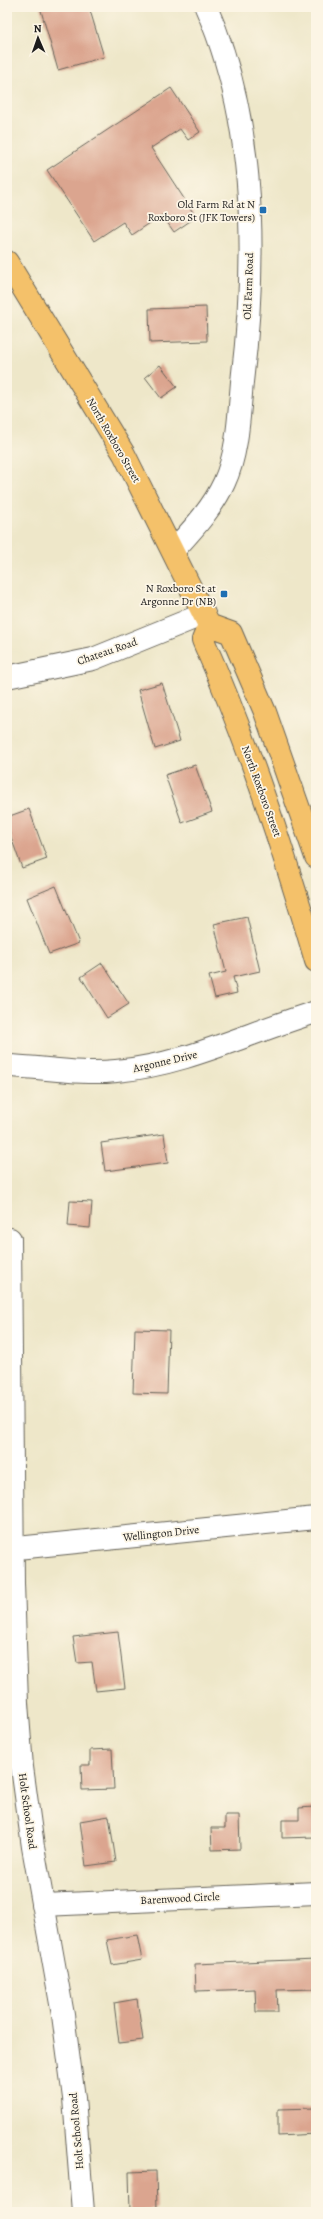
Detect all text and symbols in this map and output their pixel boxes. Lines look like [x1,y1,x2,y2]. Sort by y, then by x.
north arrow [18,18,58,58]
text: N [33,21,42,36]
place label: Old Farm Rd at N Roxboro St (JFK Towers) [148,197,255,225]
marker: Old Farm Rd at N Roxboro St (JFK Towers) [258,205,268,215]
street label: Old Farm Road [240,252,257,320]
street label: North Roxboro Street [83,395,144,486]
place label: N Roxboro St at Argonne Dr (NB) [140,581,216,609]
marker: N Roxboro St at Argonne Dr (NB) [219,589,229,599]
street label: Chateau Road [75,634,139,669]
street label: North Roxboro Street [238,744,285,839]
street label: Argonne Drive [131,1047,199,1076]
street label: Wellington Drive [121,1522,200,1545]
street label: Holt School Road [15,1772,40,1850]
street label: Barenwood Circle [140,1889,220,1908]
street label: Holt School Road [66,2092,87,2170]

